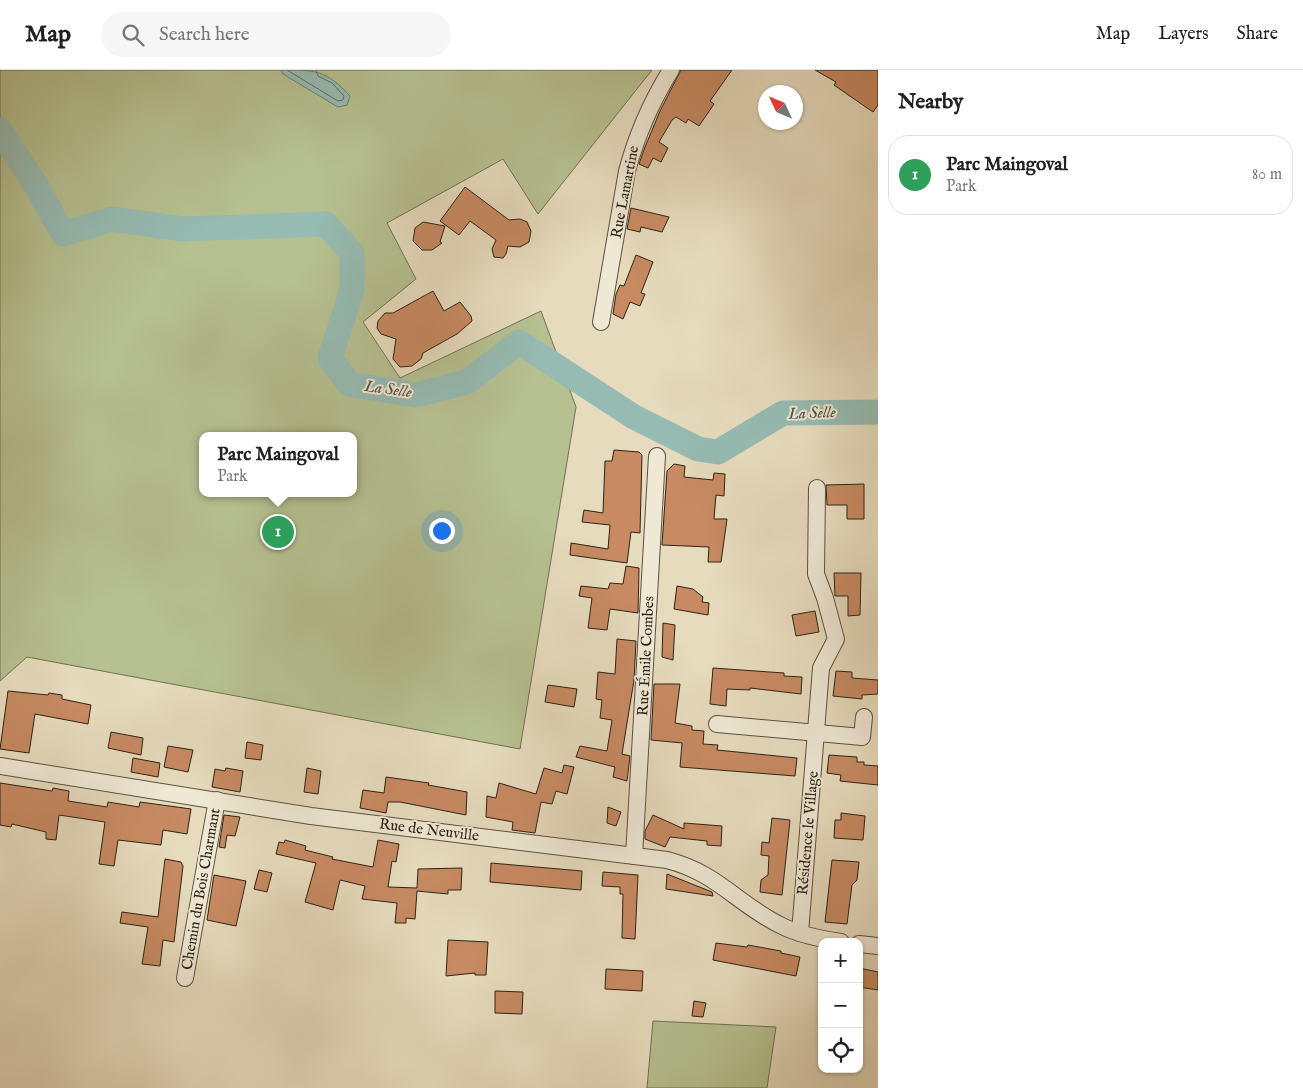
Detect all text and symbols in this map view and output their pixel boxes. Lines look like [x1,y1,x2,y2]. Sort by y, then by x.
search box [101,12,451,57]
text: Map [25,19,71,50]
icon: search [119,21,147,49]
text: Search here [159,23,250,47]
text: Map [1096,23,1130,46]
text: Layers [1158,23,1209,46]
text: Share [1237,23,1278,46]
north arrow [758,85,803,130]
text: Nearby [898,89,963,116]
street label: Rue Lamartine [607,144,643,240]
text: Parc Maingoval [946,153,1068,177]
text: 1 [912,165,918,185]
text: 80 m [1252,165,1282,185]
text: Park [946,177,976,197]
water label: La Selle [362,377,414,403]
water label: La Selle [787,403,837,425]
popup [199,432,357,497]
text: Parc Maingoval [217,443,339,467]
text: Park [217,467,248,487]
pin: 1 [262,513,294,551]
your location [429,518,455,544]
street label: Rue Émile Combes [633,596,659,716]
street label: Résidence le Village [793,770,823,896]
street label: Chemin du Bois Charmant [177,807,225,971]
street label: Rue de Neuville [378,814,480,846]
map controls [818,938,863,1073]
button: + [818,938,863,983]
button: − [818,983,863,1028]
button: locate [818,1028,863,1073]

